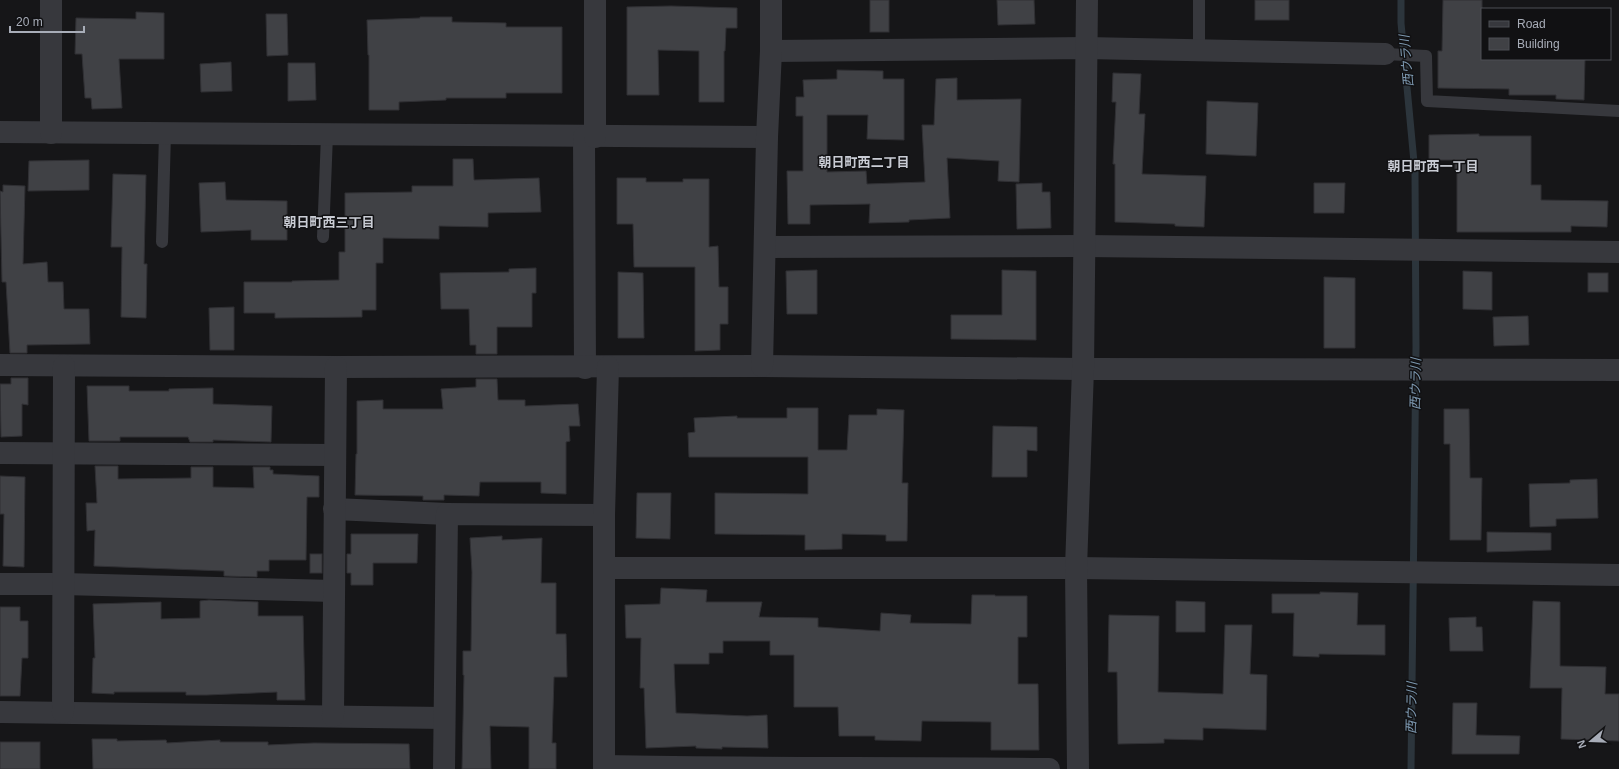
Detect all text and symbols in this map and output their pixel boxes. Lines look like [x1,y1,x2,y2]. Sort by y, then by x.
scale bar [10,8,84,34]
legend [1481,8,1611,60]
text: 20 m [16,15,43,29]
text: Road [1517,17,1546,31]
water label: 西ウラ川 [1397,32,1416,88]
text: Building [1517,37,1560,51]
district label: 朝日町西二丁目 [818,155,910,170]
district label: 朝日町西一丁目 [1387,159,1479,174]
district label: 朝日町西三丁目 [283,215,375,230]
water label: 西ウラ川 [1408,356,1423,410]
water label: 西ウラ川 [1404,680,1419,734]
north arrow [1571,721,1611,761]
text: N [1575,738,1589,750]

